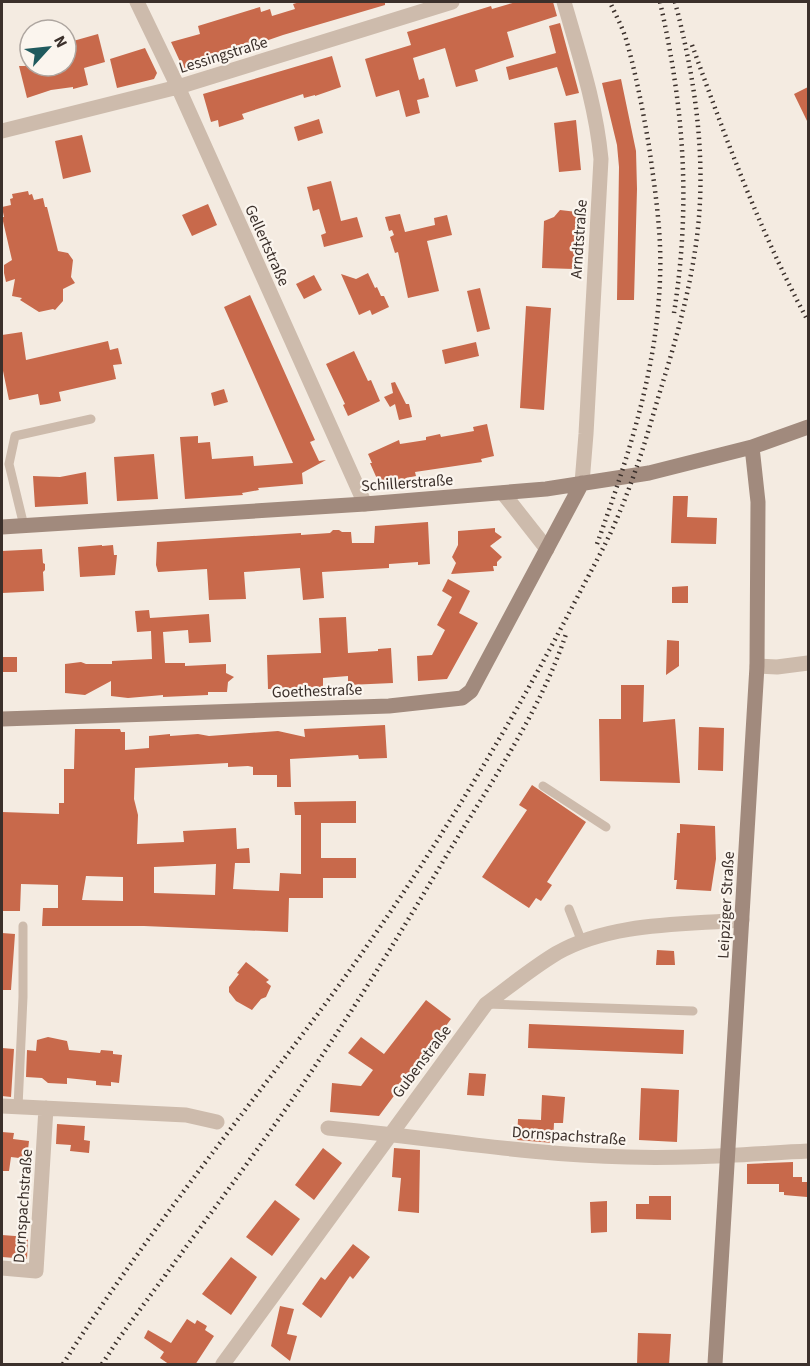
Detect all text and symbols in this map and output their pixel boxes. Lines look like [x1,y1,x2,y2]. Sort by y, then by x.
north arrow [18,18,78,78]
street label: Lessingstraße [176,31,270,79]
text: N [48,32,73,51]
street label: Arndtstraße [565,199,593,279]
street label: Gellertstraße [239,201,295,290]
street label: Schillerstraße [360,469,454,497]
street label: Goethestraße [271,678,363,704]
street label: Leipziger Straße [712,851,740,959]
street label: Gubenstraße [387,1020,457,1103]
street label: Dornspachstraße [511,1121,627,1151]
street label: Dornspachstraße [8,1148,38,1264]

